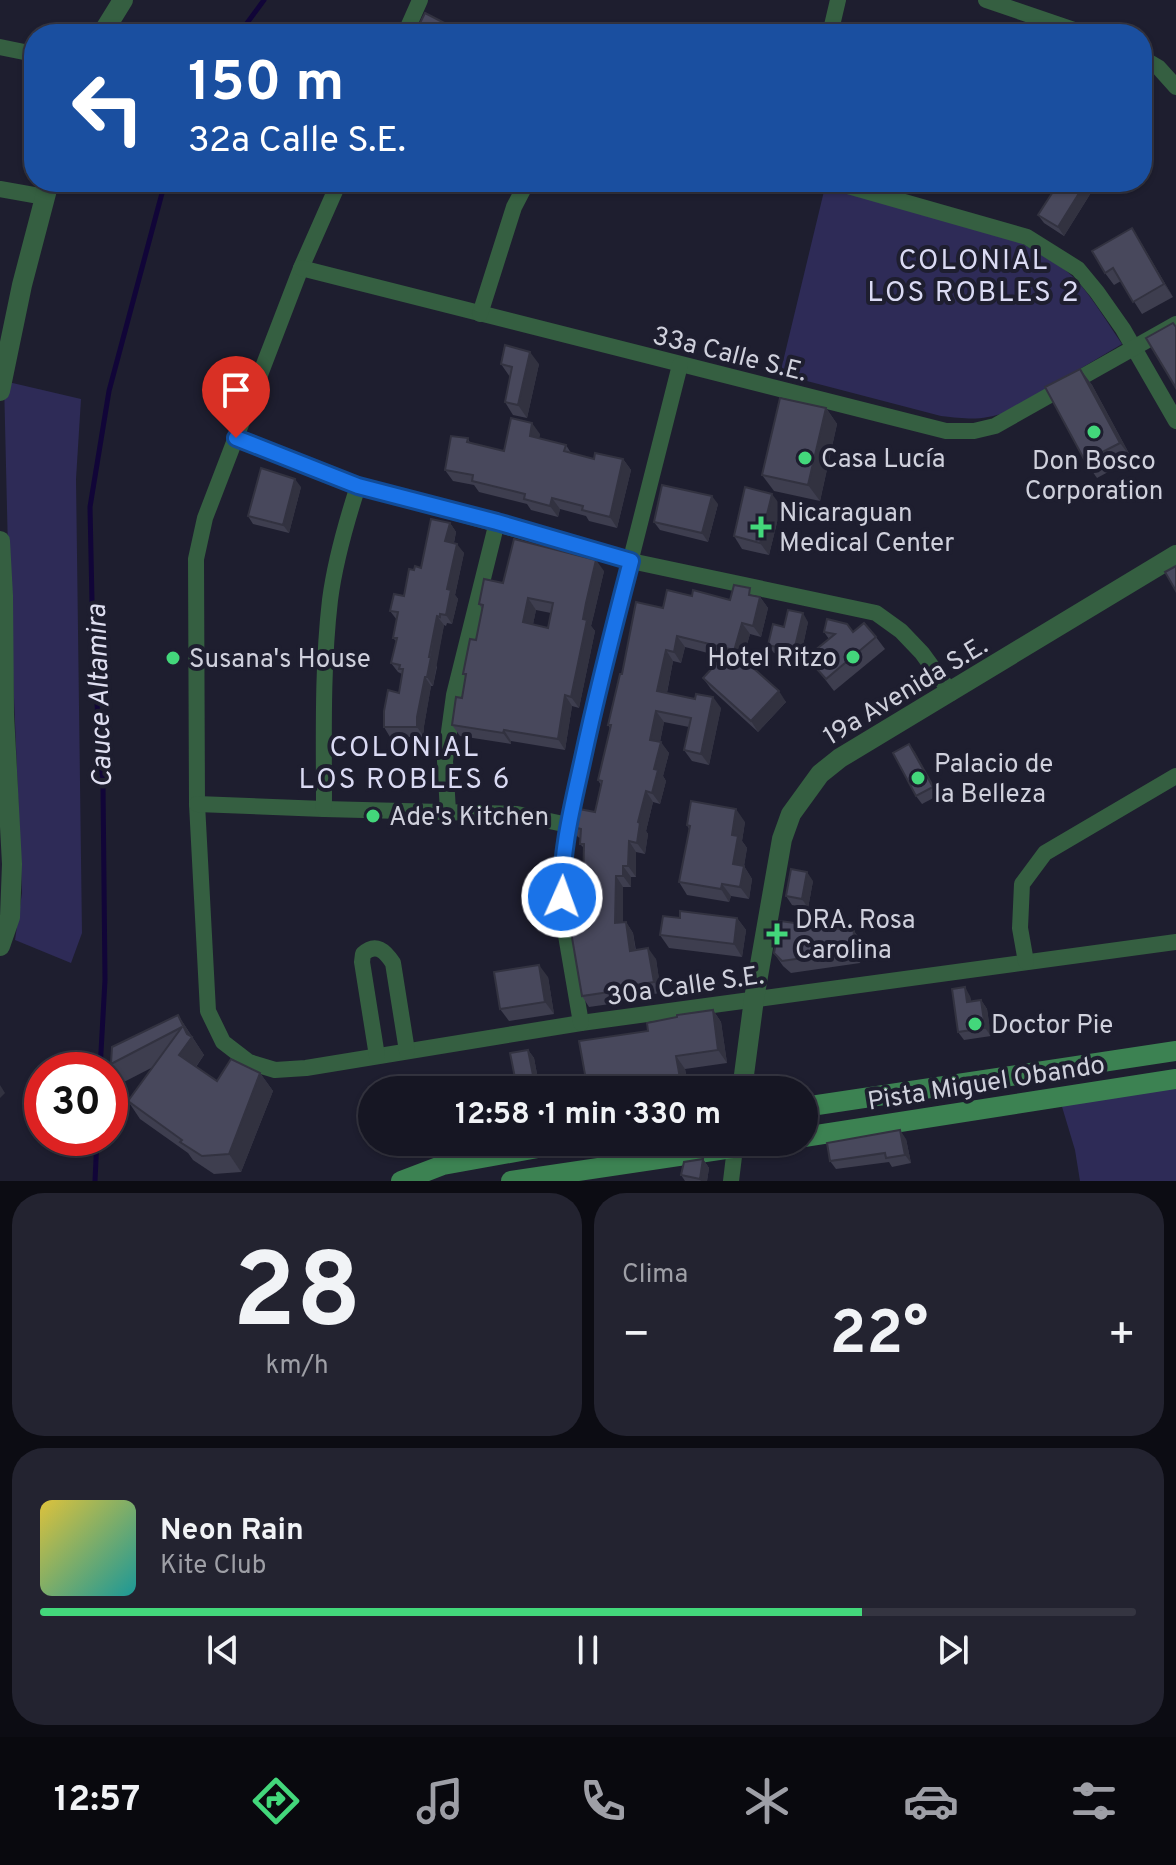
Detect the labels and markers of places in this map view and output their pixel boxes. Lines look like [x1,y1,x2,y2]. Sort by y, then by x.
pin [202,356,270,438]
marker: Don Bosco Corporation [1085,423,1103,441]
place label: Casa Lucía [821,444,946,477]
place label: Don Bosco Corporation [1025,446,1163,509]
marker: Casa Lucía [796,449,814,467]
place label: Nicaraguan Medical Center [779,498,954,561]
marker: Nicaraguan Medical Center [750,516,772,538]
place label: Hotel Ritzo [707,643,837,676]
place label: Susana's House [189,644,371,677]
marker: Hotel Ritzo [844,648,862,666]
marker: Susana's House [164,649,182,667]
place label: Palacio de la Belleza [934,749,1053,812]
marker: Palacio de la Belleza [909,769,927,787]
place label: Ade's Kitchen [389,802,549,835]
marker: Ade's Kitchen [364,807,382,825]
place label: DRA. Rosa Carolina [795,905,915,968]
marker: DRA. Rosa Carolina [766,923,788,945]
place label: Doctor Pie [991,1010,1113,1043]
marker: Doctor Pie [966,1015,984,1033]

